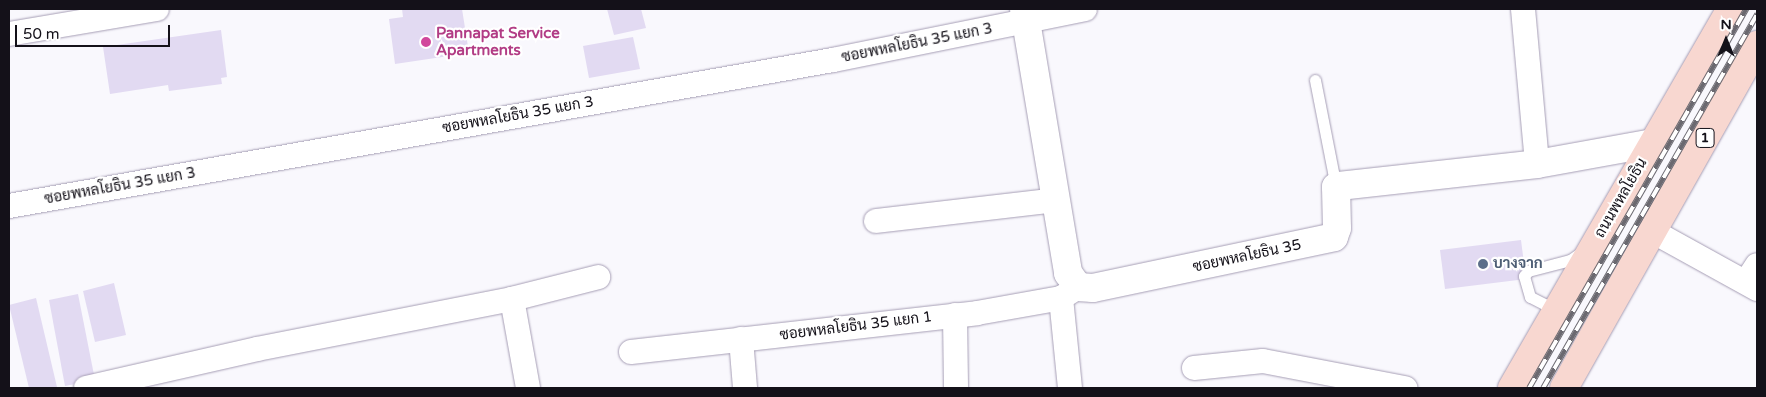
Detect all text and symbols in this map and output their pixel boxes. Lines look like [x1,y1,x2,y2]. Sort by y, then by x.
scale bar [18,15,172,47]
north arrow [1701,15,1751,65]
text: N [1720,16,1732,33]
street label: ซอยพหลโยธิน 35 แยก 3 [840,20,994,66]
place label: Pannapat Service Apartments [436,24,560,59]
text: 50 m [23,25,60,43]
marker: Pannapat Service Apartments [420,36,432,48]
street label: ซอยพหลโยธิน 35 แยก 3 [441,93,595,137]
road number: 1 [1695,126,1715,150]
street label: ถนนพหลโยธิน [1591,155,1651,241]
street label: ซอยพหลโยธิน 35 แยก 3 [43,164,197,208]
street label: ซอยพหลโยธิน 35 [1191,236,1303,276]
place label: บางจาก [1493,255,1543,273]
marker: บางจาก [1477,258,1489,270]
street label: ซอยพหลโยธิน 35 แยก 1 [779,308,933,344]

